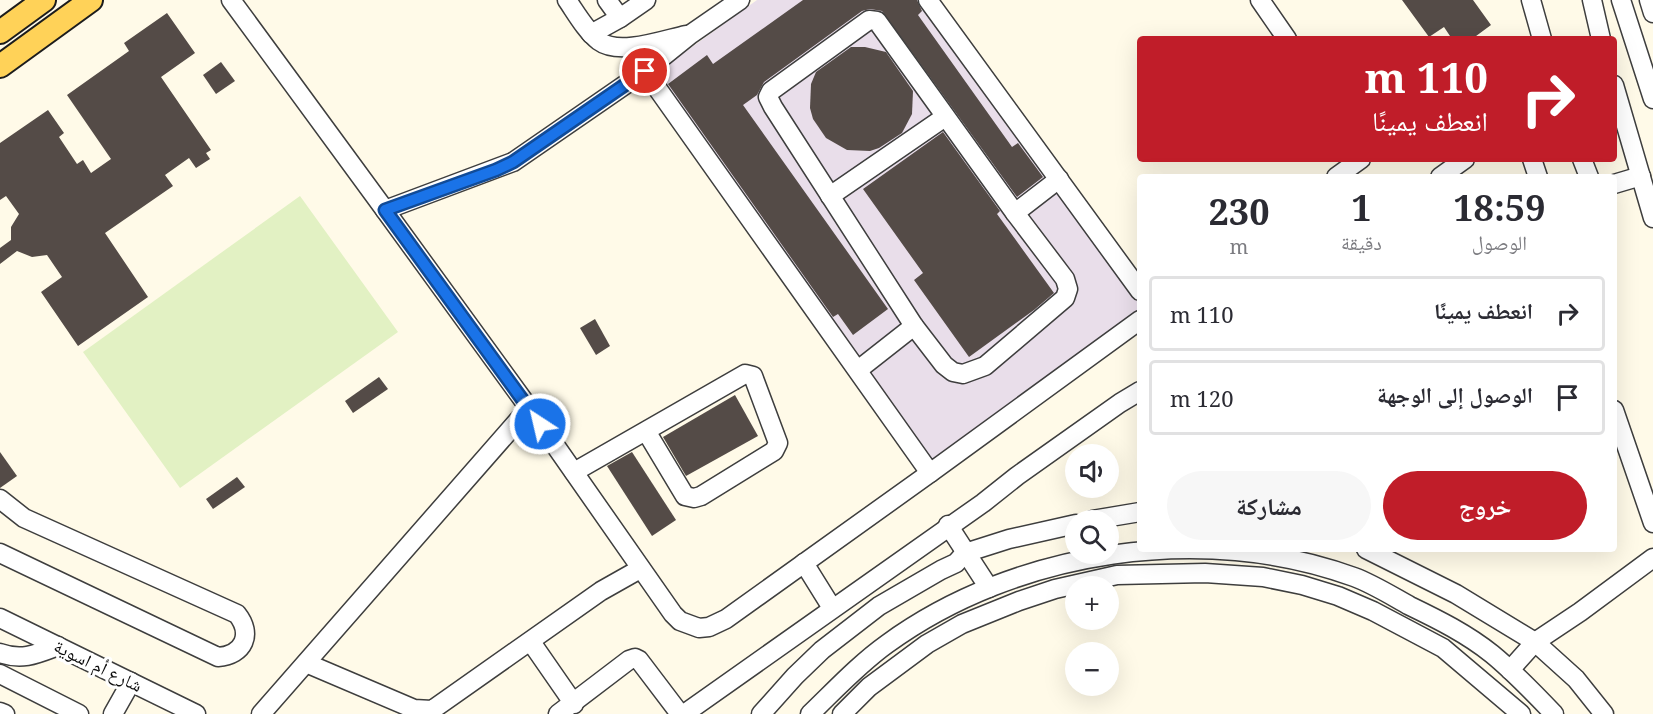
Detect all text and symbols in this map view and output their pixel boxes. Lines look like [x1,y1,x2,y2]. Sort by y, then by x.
pin [619,45,670,96]
text: 110 m [1364,48,1488,105]
icon: arrive [628,54,661,87]
icon: right [1509,60,1587,138]
text: انعطف يمينًا [1372,102,1488,139]
text: 1 [1351,183,1372,232]
text: 18:59 [1453,183,1546,232]
text: 230 [1209,187,1270,236]
text: دقيقة [1341,229,1382,256]
text: الوصول [1472,229,1527,256]
text: m [1230,233,1249,260]
text: انعطف يمينًا [1434,295,1533,325]
icon: right [1551,297,1584,330]
text: 110 m [1170,299,1233,329]
text: الوصول إلى الوجهة [1377,379,1533,409]
icon: arrive [1551,381,1584,414]
text: 120 m [1170,383,1233,413]
position arrow [508,392,572,456]
map controls [1065,444,1119,696]
button: sound [1065,444,1119,498]
button: مشاركة [1167,471,1371,540]
button: خروج [1383,471,1587,540]
button: search [1065,510,1119,564]
button: + [1065,576,1119,630]
street label: شارع أم اسوية [50,633,147,698]
button: − [1065,642,1119,696]

